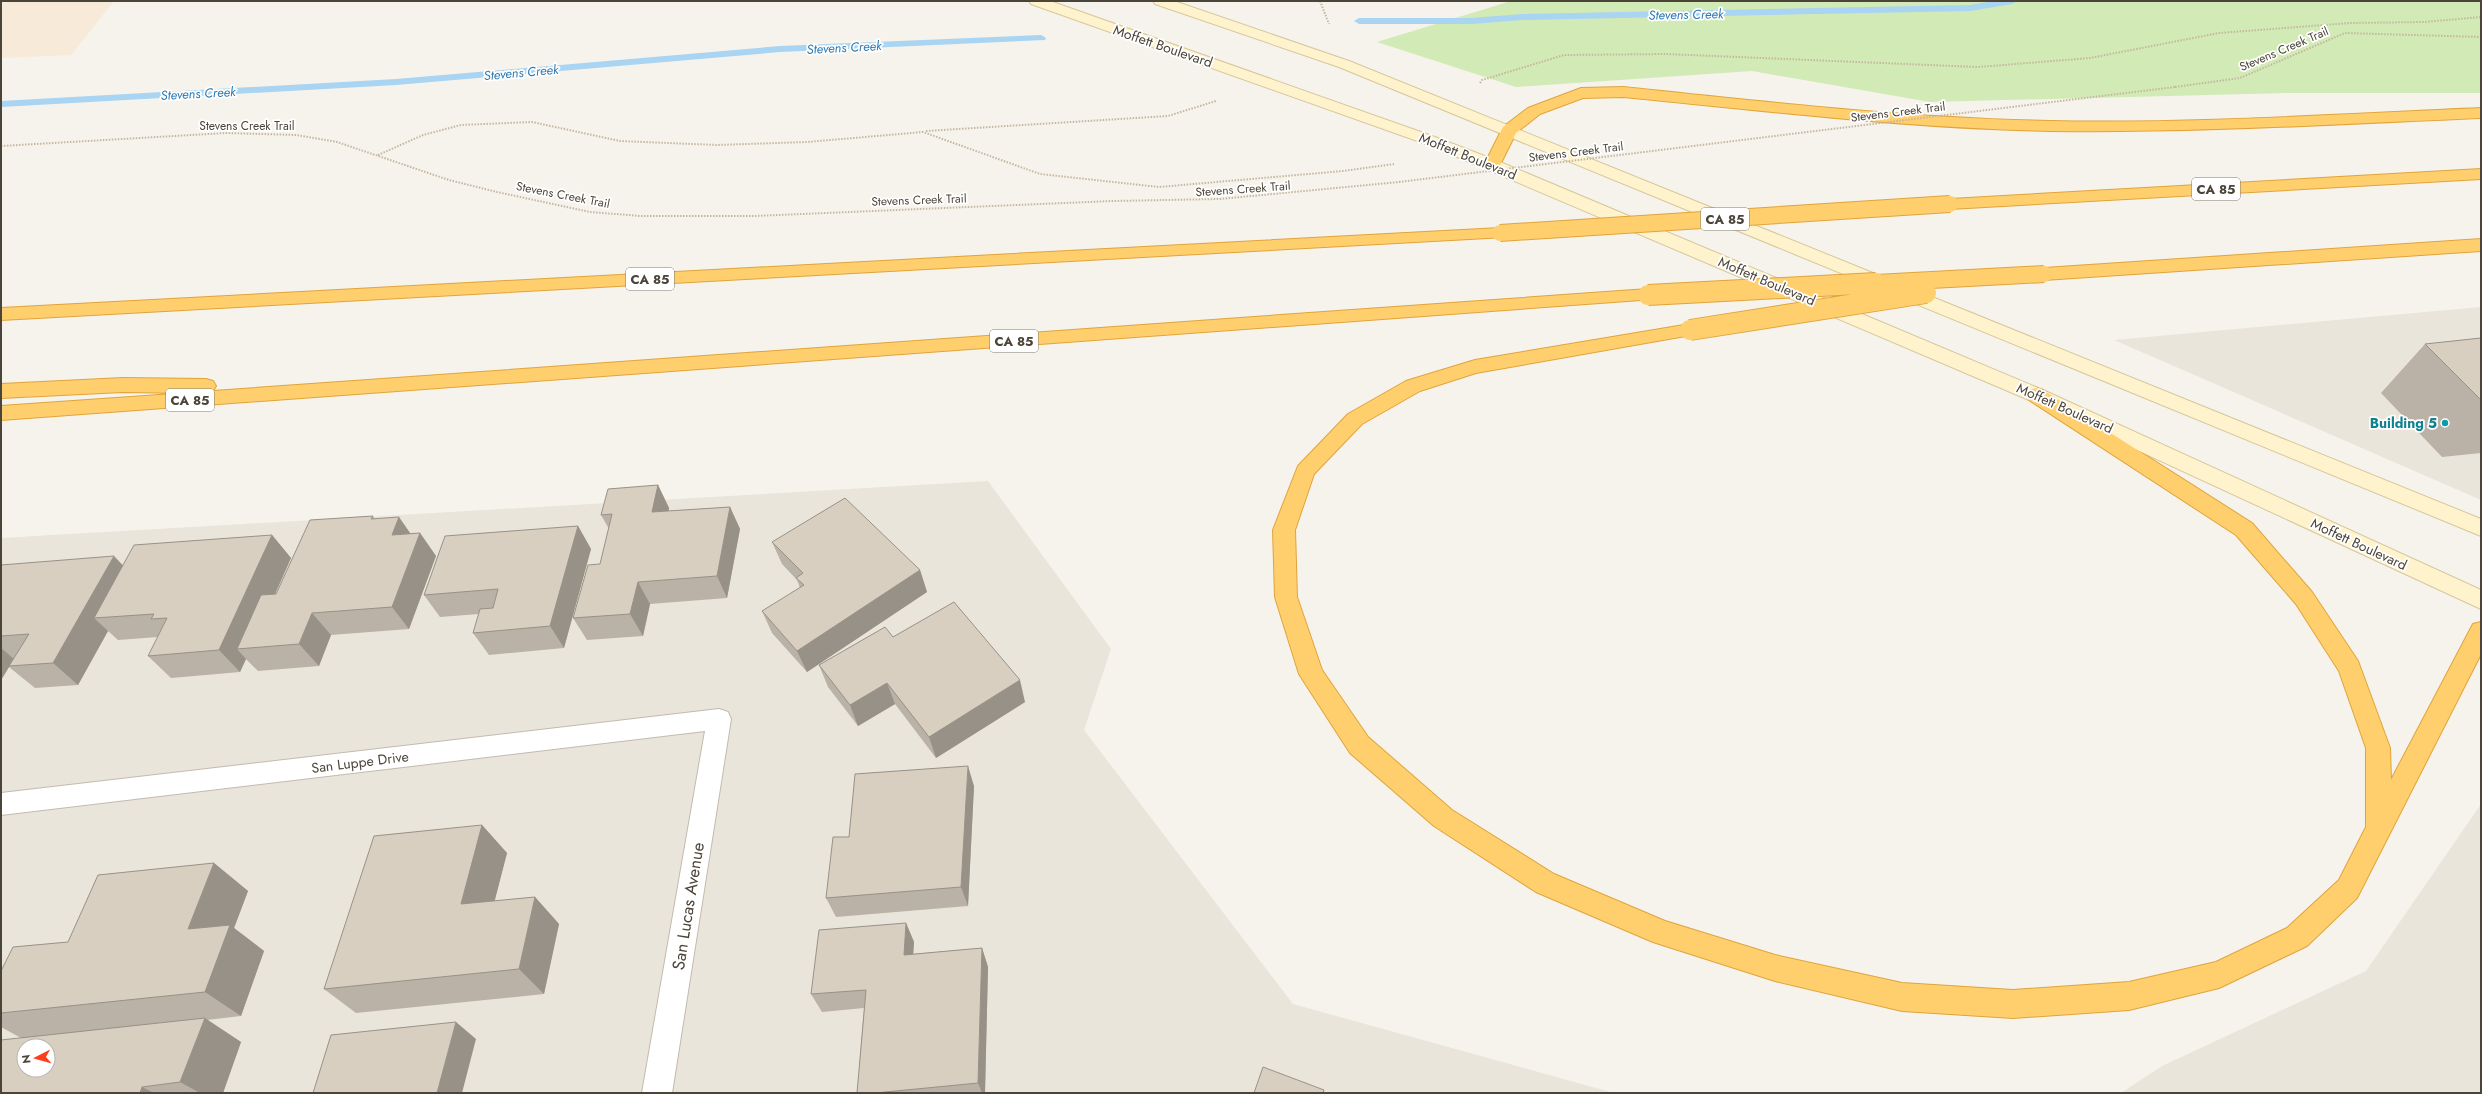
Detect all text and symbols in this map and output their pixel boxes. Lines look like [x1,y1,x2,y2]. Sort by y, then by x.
water label: Stevens Creek [1648,4,1724,25]
street label: Moffett Boulevard [1111,20,1215,72]
street label: Stevens Creek Trail [2237,22,2331,76]
water label: Stevens Creek [806,36,882,59]
water label: Stevens Creek [483,60,560,85]
water label: Stevens Creek [160,82,236,105]
street label: Stevens Creek Trail [1850,97,1946,127]
street label: Stevens Creek Trail [199,117,295,135]
street label: Moffett Boulevard [1416,127,1520,185]
street label: Stevens Creek Trail [1528,137,1624,167]
street label: Stevens Creek Trail [515,177,611,213]
street label: Stevens Creek Trail [1195,177,1291,201]
road number: CA 85 [2192,178,2240,200]
street label: Stevens Creek Trail [871,189,967,211]
road number: CA 85 [1701,208,1749,230]
street label: Moffett Boulevard [1715,252,1819,310]
road number: CA 85 [626,268,674,290]
road number: CA 85 [990,330,1038,352]
street label: Moffett Boulevard [2014,378,2116,438]
road number: CA 85 [166,389,214,411]
place label: Building 5 [2370,413,2437,433]
marker: Building 5 [2440,418,2450,428]
street label: Moffett Boulevard [2308,513,2410,575]
street label: San Luppe Drive [310,746,410,778]
street label: San Lucas Avenue [666,840,710,972]
north arrow [16,1038,56,1078]
text: N [18,1054,34,1064]

